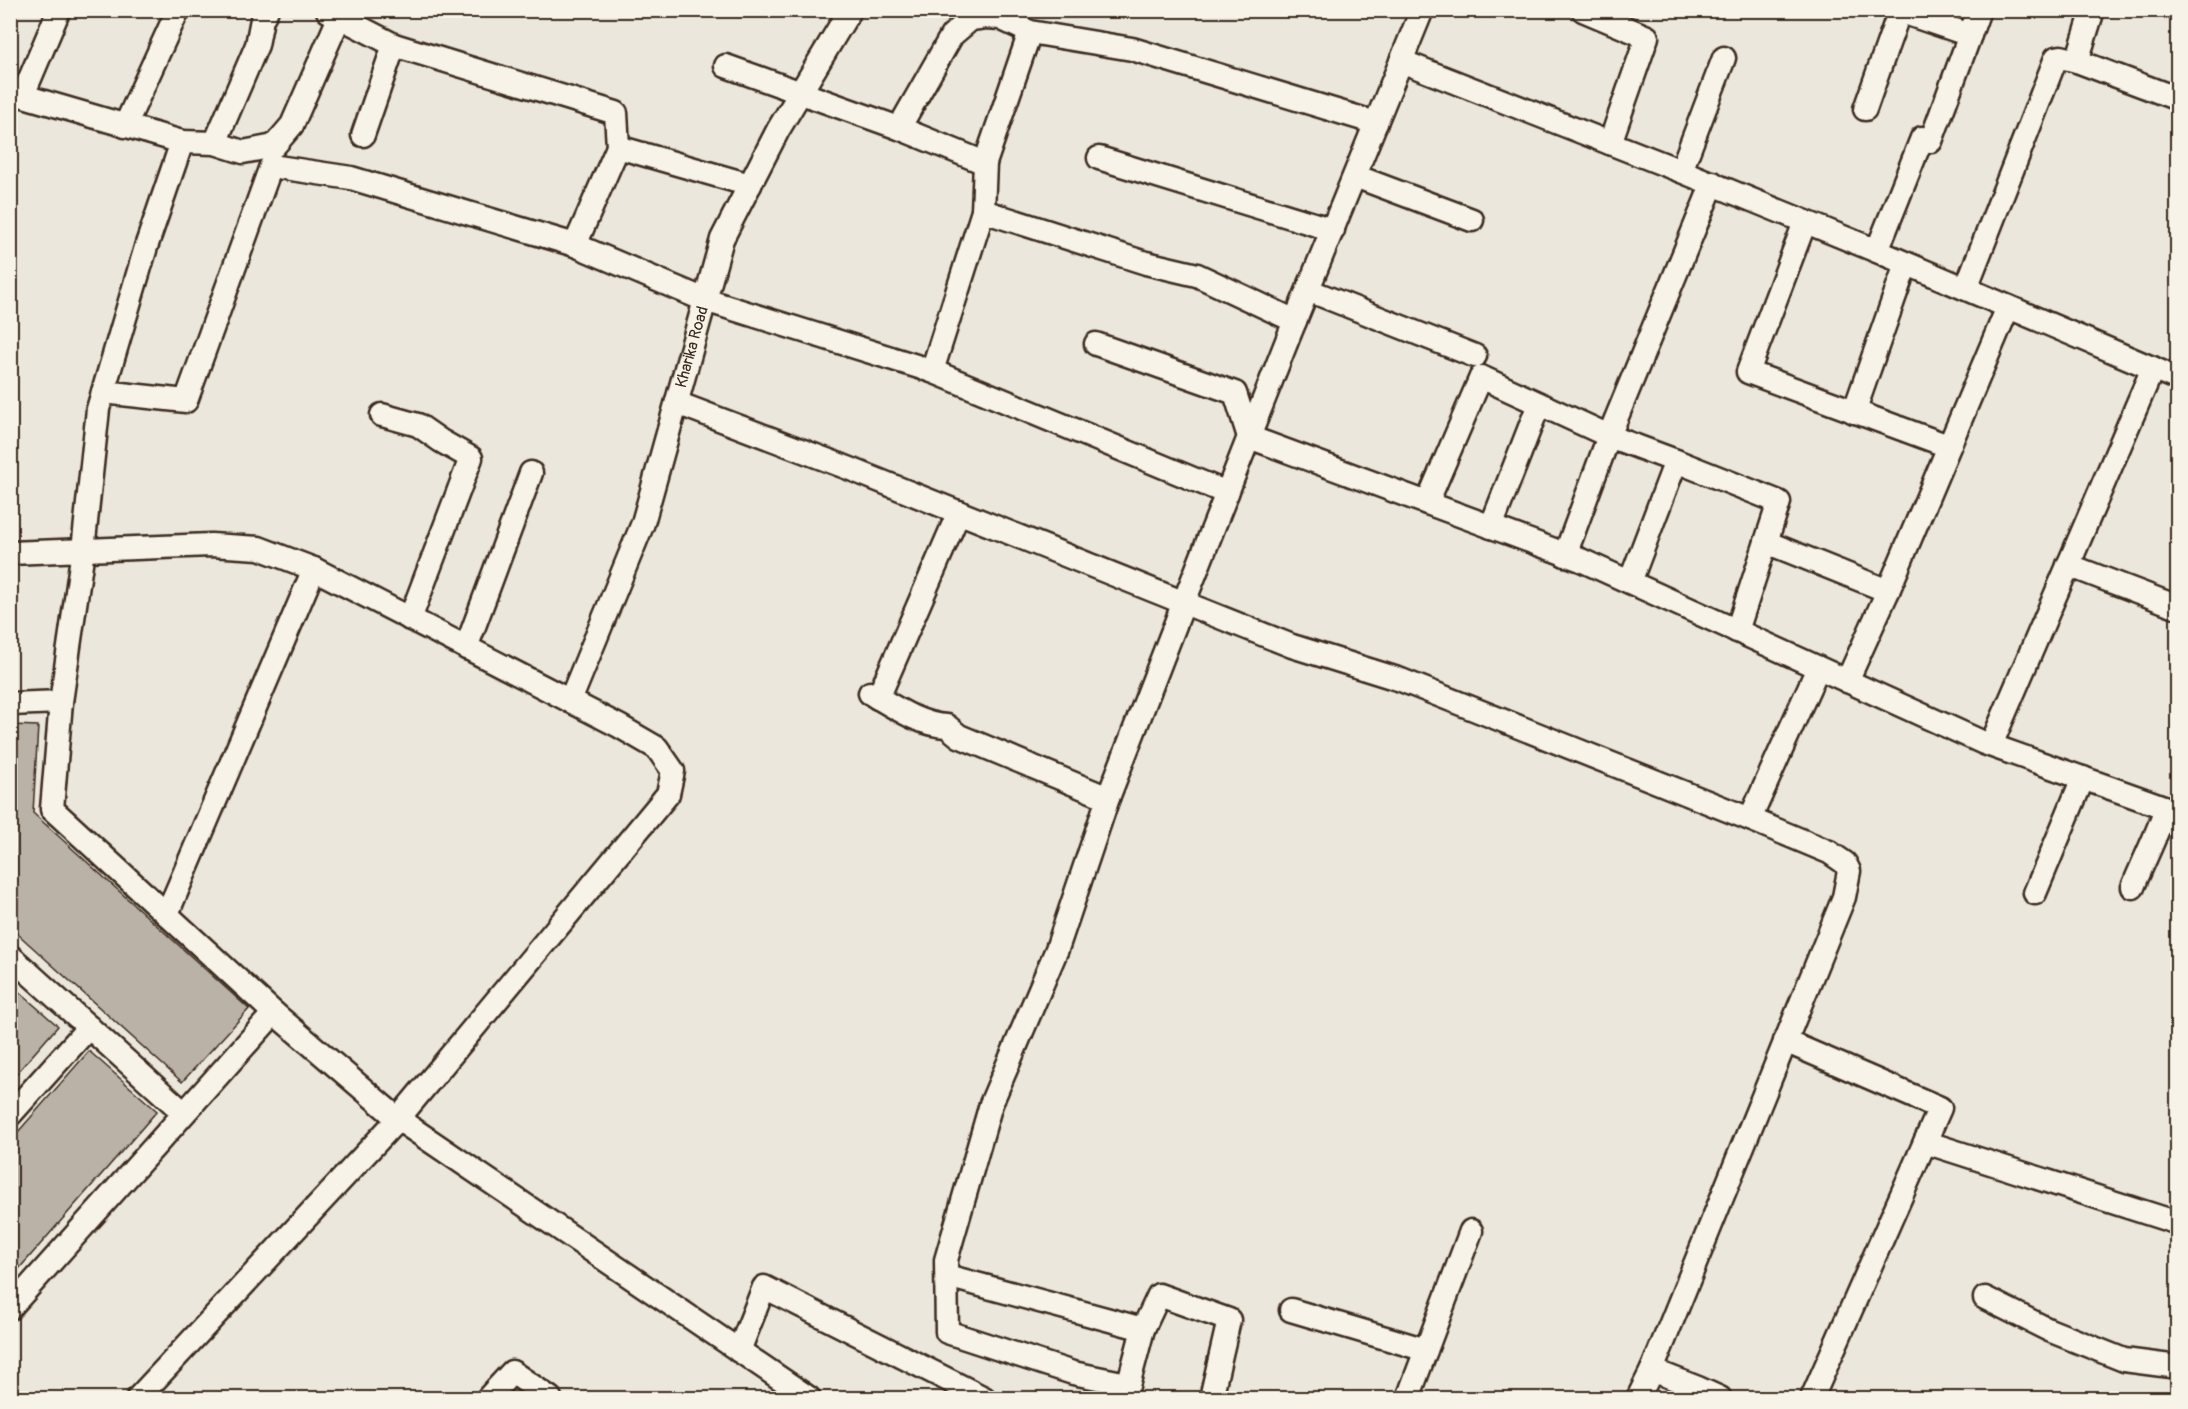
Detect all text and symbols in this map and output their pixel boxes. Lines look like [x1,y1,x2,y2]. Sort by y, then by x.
street label: Kharika Road [671,304,713,390]

